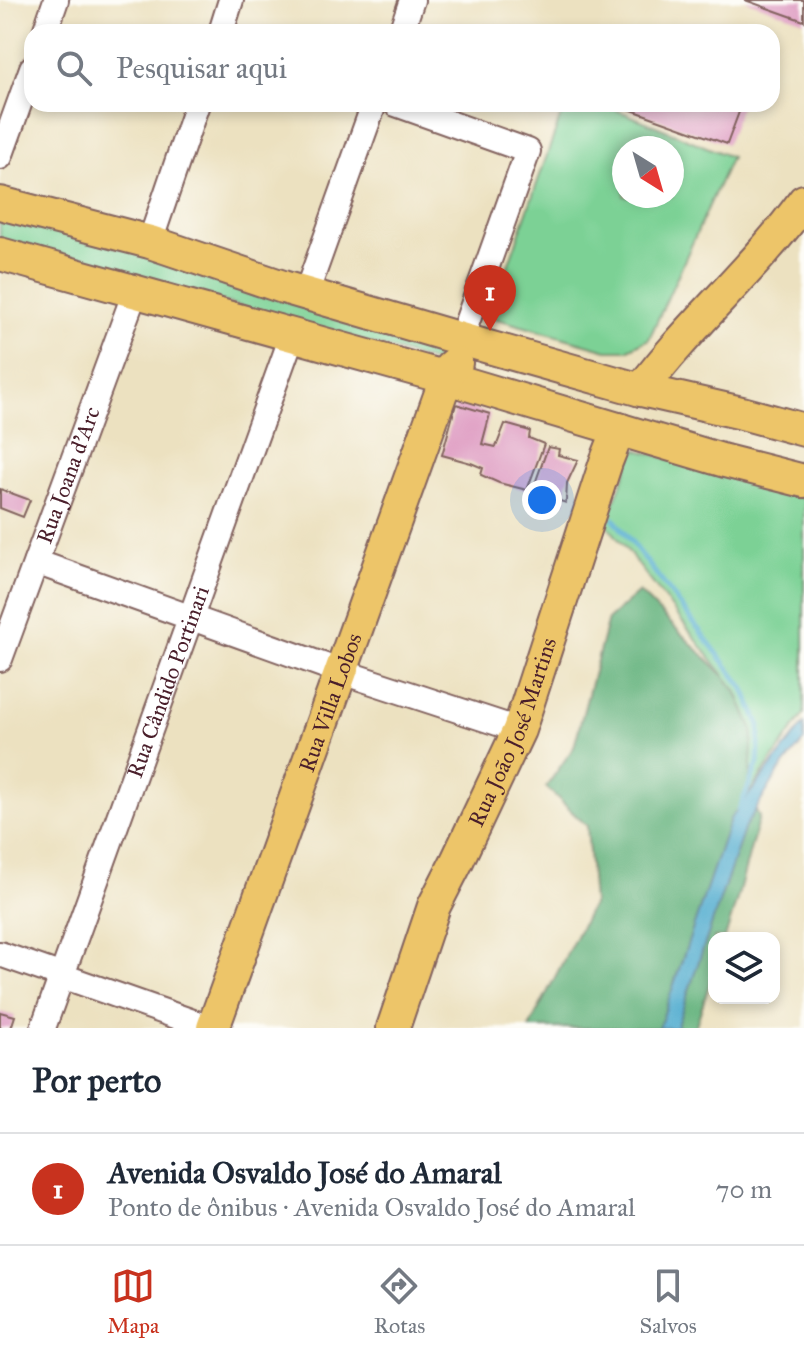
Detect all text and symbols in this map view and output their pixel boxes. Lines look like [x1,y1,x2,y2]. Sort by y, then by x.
search box [24,24,780,112]
icon: search [52,46,96,90]
text: Pesquisar aqui [116,50,287,86]
north arrow [612,136,684,208]
pin: 1 [464,265,516,331]
street label: Rua Joana d'Arc [30,403,105,547]
your location [522,480,562,520]
street label: Rua Cândido Portinari [121,582,215,781]
street label: Rua Villa Lobos [293,629,367,776]
street label: Rua João José Martins [462,634,562,831]
map controls [708,932,780,1004]
button: layers [708,932,780,1004]
text: Por perto [32,1060,161,1101]
text: Avenida Osvaldo José do Amaral [108,1155,502,1191]
text: 1 [53,1173,63,1205]
text: 70 m [716,1173,772,1205]
text: Ponto de ônibus · Avenida Osvaldo José do Amaral [108,1191,635,1223]
tab: Mapa [107,1264,159,1339]
tab: Rotas [374,1264,425,1339]
tab: Salvos [640,1264,697,1339]

